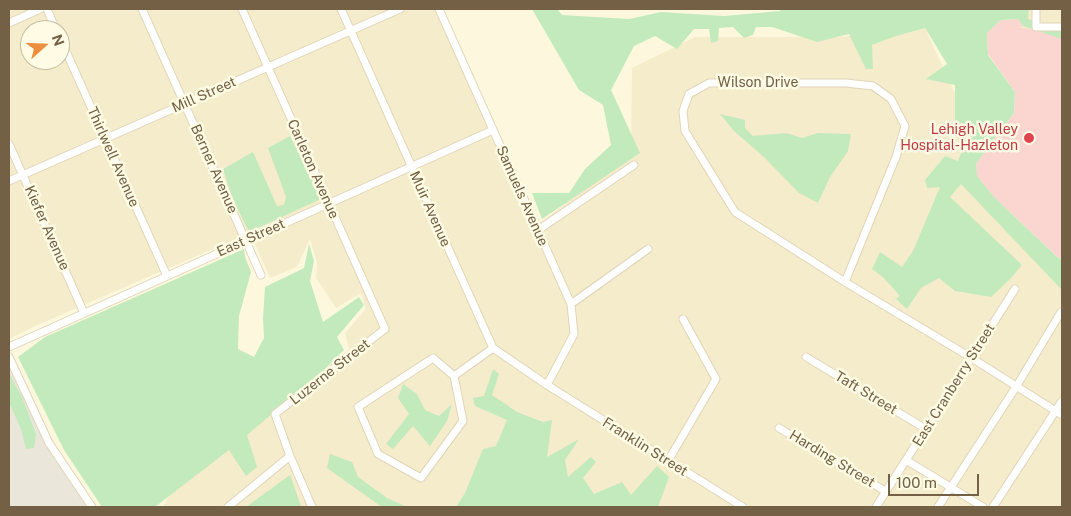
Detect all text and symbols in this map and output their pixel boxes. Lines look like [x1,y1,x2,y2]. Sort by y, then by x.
north arrow [20,20,70,70]
text: N [49,32,68,48]
street label: Mill Street [169,73,239,117]
street label: Wilson Drive [718,75,798,91]
street label: Thirlwell Avenue [83,104,143,210]
street label: Carleton Avenue [284,117,342,221]
street label: Berner Avenue [187,122,241,216]
place label: Lehigh Valley Hospital-Hazleton [900,122,1018,154]
marker: Lehigh Valley Hospital-Hazleton [1022,131,1036,145]
street label: Samuels Avenue [492,143,552,249]
street label: Muir Avenue [406,169,454,249]
street label: Kiefer Avenue [21,183,73,273]
street label: East Street [214,215,288,261]
street label: East Cranberry Street [909,320,999,450]
street label: Luzerne Street [287,336,373,408]
street label: Taft Street [832,368,900,418]
street label: Franklin Street [599,414,691,480]
street label: Harding Street [786,427,878,491]
scale bar [891,464,982,496]
text: 100 m [896,474,937,491]

